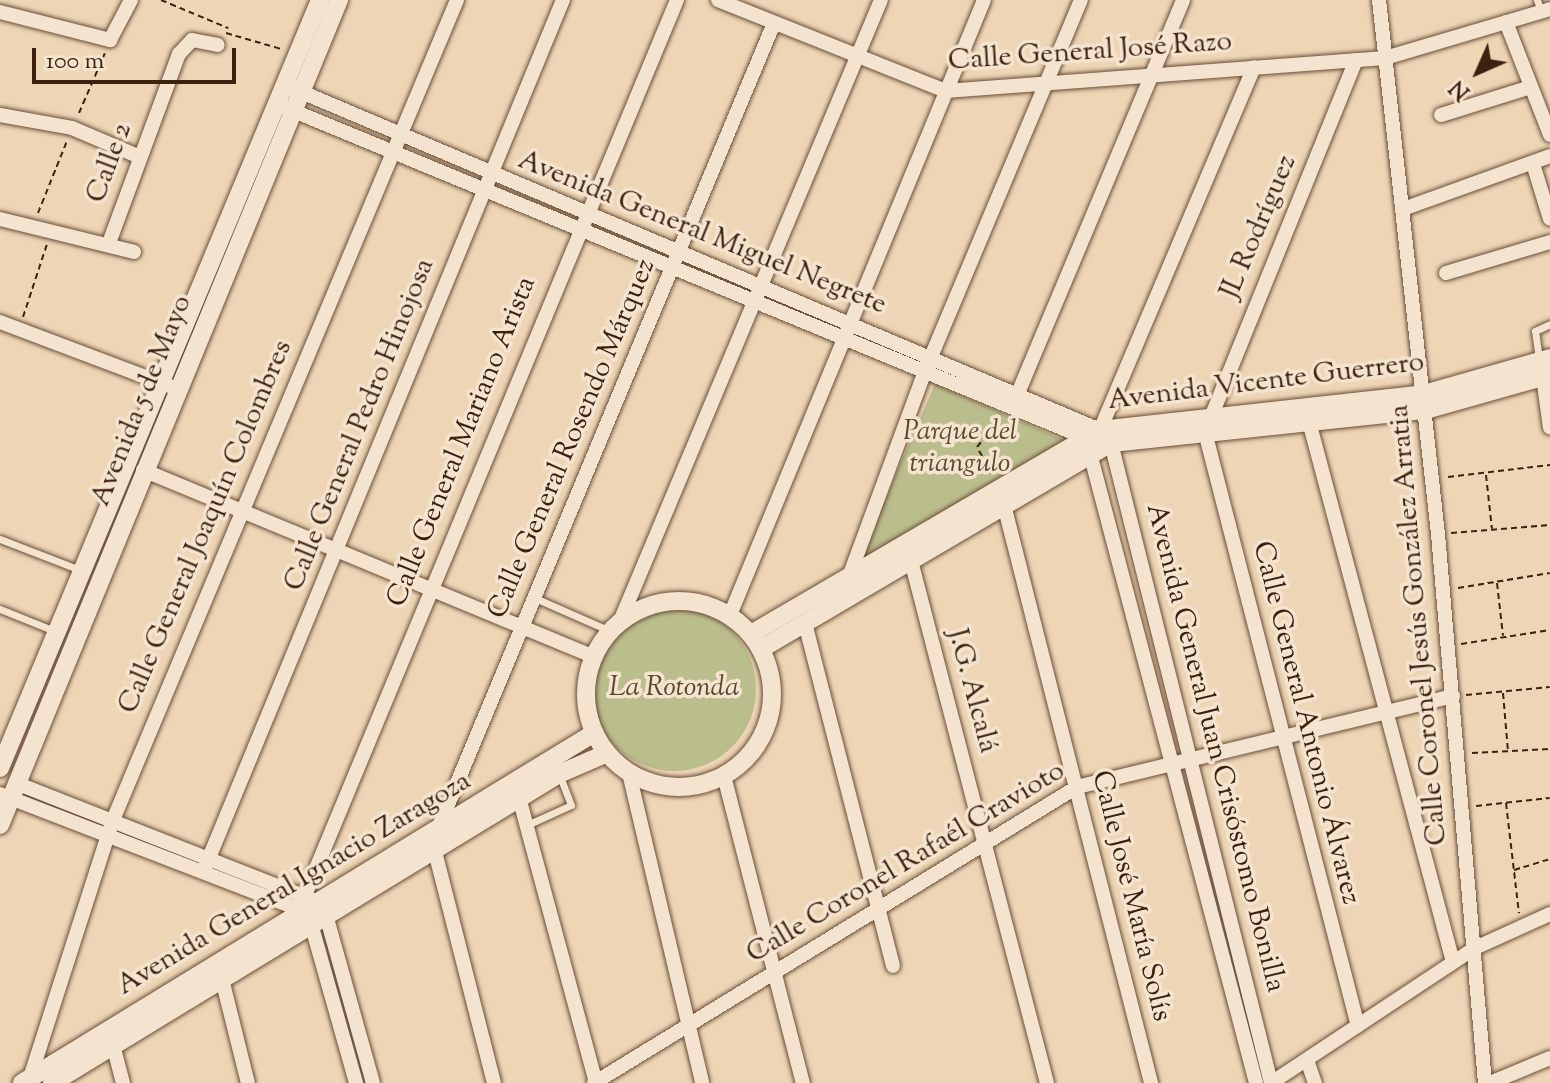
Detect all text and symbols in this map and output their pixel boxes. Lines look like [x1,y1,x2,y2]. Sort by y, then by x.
street label: Calle General José Razo [947,25,1233,79]
scale bar [36,32,240,82]
north arrow [1438,32,1518,112]
text: 100 m [46,45,104,79]
text: N [1444,71,1479,106]
street label: Calle 2 [80,118,140,208]
street label: Avenida General Miguel Negrete [513,144,891,322]
street label: JL Rodríguez [1214,150,1304,304]
street label: Calle General Pedro Hinojosa [278,254,442,596]
street label: Calle General Rosendo Márquez [481,254,663,624]
street label: Calle General Mariano Arista [380,272,544,612]
street label: Avenida 5 de Mayo [84,291,200,511]
street label: Calle General Joaquín Colombres [112,335,300,719]
street label: Avenida Vicente Guerrero [1106,346,1426,418]
street label: Calle Coronel Jesús González Arratia [1383,403,1455,847]
park label: Parque del triangulo [903,415,1017,481]
street label: Avenida General Juan Crisóstomo Bonilla [1138,500,1292,996]
street label: Calle General Antonio Álvarez [1245,538,1367,908]
street label: J.G. Alcalá [939,625,1005,757]
park label: La Rotonda [609,671,739,705]
street label: Calle Coronel Rafaél Cravioto [741,755,1071,971]
street label: Avenida General Ignacio Zaragoza [111,765,477,1003]
street label: Calle José María Solís [1084,767,1178,1025]

